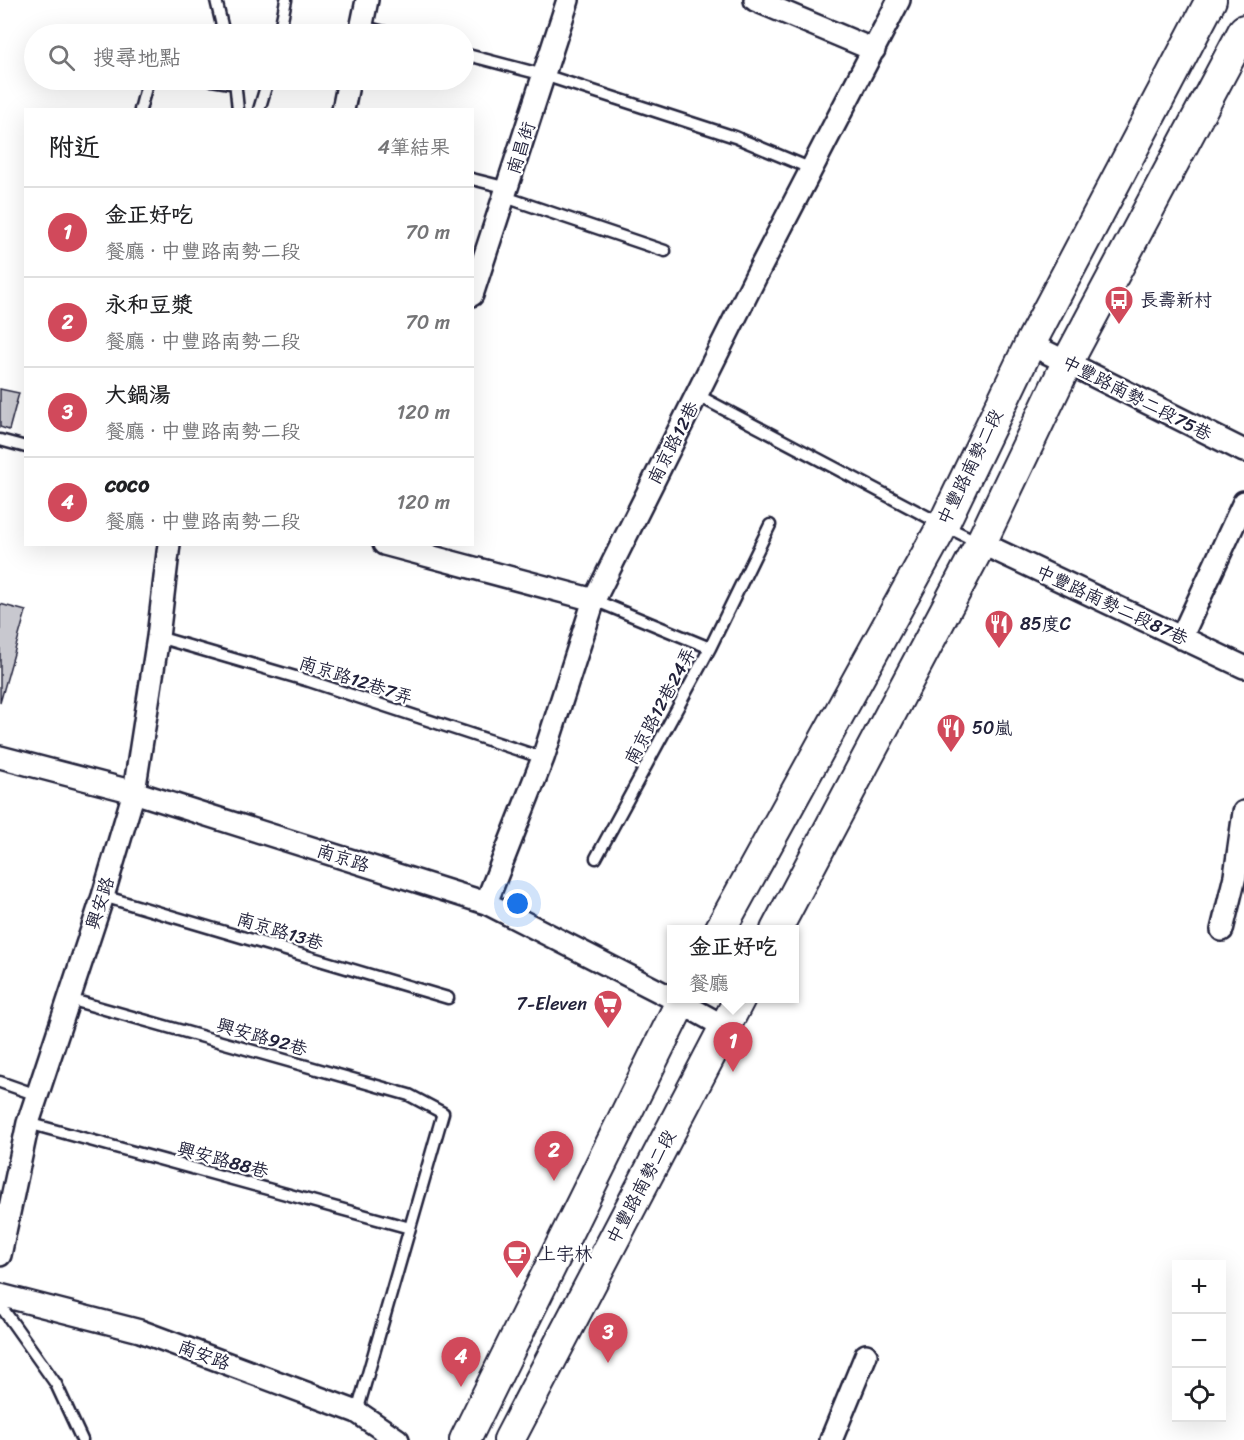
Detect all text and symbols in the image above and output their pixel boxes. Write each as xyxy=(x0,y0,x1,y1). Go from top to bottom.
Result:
search box xyxy=(24,24,474,90)
text: 搜尋地點 xyxy=(93,38,181,77)
icon: search xyxy=(45,41,78,74)
street label: 南昌街 xyxy=(497,117,545,179)
text: 附近 xyxy=(48,124,100,170)
text: 4筆結果 xyxy=(378,130,450,165)
text: 金正好吃 xyxy=(105,195,193,234)
text: 1 xyxy=(63,215,72,250)
text: 70 m xyxy=(405,215,450,250)
text: 餐廳 · 中豐路南勢二段 xyxy=(105,234,301,269)
bus stop icon: 長壽新村 xyxy=(1103,284,1135,326)
place label: 長壽新村 xyxy=(1140,284,1212,316)
text: 永和豆漿 xyxy=(105,285,193,324)
text: 2 xyxy=(62,305,73,340)
text: 70 m xyxy=(405,305,450,340)
text: 餐廳 · 中豐路南勢二段 xyxy=(105,324,301,359)
street label: 中豐路南勢二段75巷 xyxy=(1056,346,1218,450)
text: 大鍋湯 xyxy=(105,375,171,414)
text: 3 xyxy=(62,395,73,430)
text: 120 m xyxy=(397,395,450,430)
street label: 南京路12巷 xyxy=(638,396,708,490)
street label: 中豐路南勢二段 xyxy=(928,403,1012,531)
text: 餐廳 · 中豐路南勢二段 xyxy=(105,414,301,449)
text: coco xyxy=(105,465,149,504)
text: 4 xyxy=(61,485,74,520)
text: 120 m xyxy=(397,485,450,520)
text: 餐廳 · 中豐路南勢二段 xyxy=(105,504,301,539)
street label: 中豐路南勢二段87巷 xyxy=(1030,556,1194,654)
restaurant icon: 85度C xyxy=(983,608,1015,650)
place label: 85度C xyxy=(1020,608,1072,640)
street label: 南京路12巷24弄 xyxy=(615,641,705,771)
street label: 南京路12巷7弄 xyxy=(295,646,417,714)
restaurant icon: 50嵐 xyxy=(935,712,967,754)
place label: 50嵐 xyxy=(972,712,1012,744)
street label: 南京路 xyxy=(312,834,374,882)
street label: 興安路 xyxy=(76,872,124,934)
your location xyxy=(503,889,532,918)
street label: 南京路13巷 xyxy=(232,903,328,959)
popup xyxy=(667,925,799,1003)
text: 金正好吃 xyxy=(689,927,777,966)
text: 餐廳 xyxy=(689,966,729,1001)
place label: 7-Eleven xyxy=(517,988,587,1020)
supermarket icon: 7-Eleven xyxy=(592,988,624,1030)
street label: 興安路92巷 xyxy=(213,1009,311,1065)
pin: 1 xyxy=(714,1022,752,1072)
street label: 中豐路南勢二段 xyxy=(597,1124,685,1250)
street label: 興安路88巷 xyxy=(174,1132,272,1188)
pin: 2 xyxy=(534,1132,574,1181)
cafe icon: 上宇林 xyxy=(501,1238,533,1280)
place label: 上宇林 xyxy=(538,1238,592,1270)
map controls xyxy=(1172,1260,1226,1422)
button: + xyxy=(1172,1260,1226,1314)
pin: 3 xyxy=(588,1314,628,1363)
button: − xyxy=(1172,1314,1226,1368)
street label: 南安路 xyxy=(173,1330,235,1380)
pin: 4 xyxy=(442,1338,480,1387)
button: locate xyxy=(1172,1368,1226,1422)

